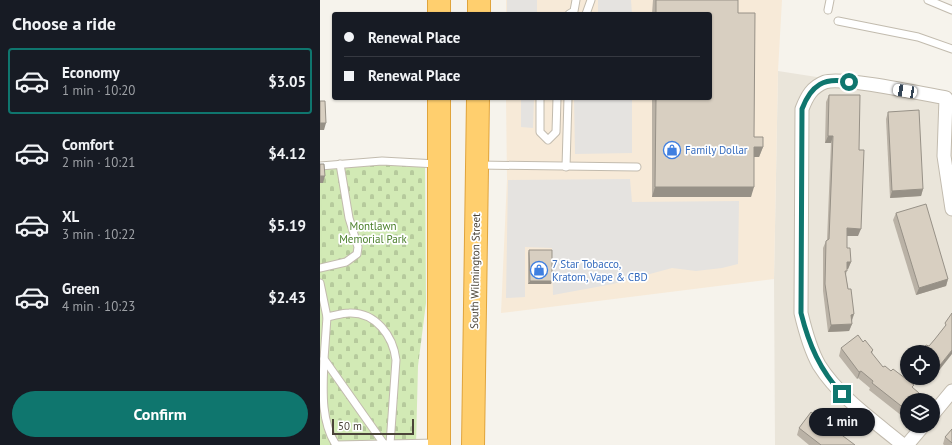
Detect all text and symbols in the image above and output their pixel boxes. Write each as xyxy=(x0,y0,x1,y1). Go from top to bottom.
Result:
text: Choose a ride xyxy=(12,12,116,35)
text: Renewal Place xyxy=(368,28,460,47)
icon: car xyxy=(14,63,50,99)
text: Economy xyxy=(62,63,120,82)
text: Renewal Place xyxy=(368,66,460,85)
text: $3.05 xyxy=(268,72,306,91)
route start xyxy=(840,73,858,91)
text: 1 min · 10:20 xyxy=(62,82,135,99)
car xyxy=(892,83,918,99)
icon: car xyxy=(14,135,50,171)
text: Comfort xyxy=(62,135,114,154)
shop icon: Family Dollar xyxy=(662,140,682,160)
place label: Family Dollar xyxy=(685,143,748,157)
text: $4.12 xyxy=(268,144,306,163)
text: 2 min · 10:21 xyxy=(62,154,135,171)
icon: car xyxy=(14,207,50,243)
text: XL xyxy=(62,207,79,226)
street label: South Wilmington Street xyxy=(467,213,483,329)
text: $5.19 xyxy=(268,216,306,235)
park label: Montlawn Memorial Park xyxy=(339,219,408,246)
text: 3 min · 10:22 xyxy=(62,226,135,243)
place label: 7 Star Tobacco, Kratom, Vape & CBD xyxy=(552,257,648,284)
shop icon: 7 Star Tobacco, Kratom, Vape & CBD xyxy=(529,260,549,280)
icon: car xyxy=(14,279,50,315)
text: Green xyxy=(62,279,100,298)
text: $2.43 xyxy=(268,288,306,307)
text: 4 min · 10:23 xyxy=(62,298,135,315)
map controls xyxy=(900,345,940,433)
button: locate xyxy=(900,345,940,385)
route end xyxy=(833,385,851,403)
button: Confirm xyxy=(12,391,308,437)
button: layers xyxy=(900,393,940,433)
callout: 1 min xyxy=(809,408,875,436)
text: 1 min xyxy=(826,413,858,430)
scale bar xyxy=(332,417,414,436)
text: 50 m xyxy=(338,419,362,433)

